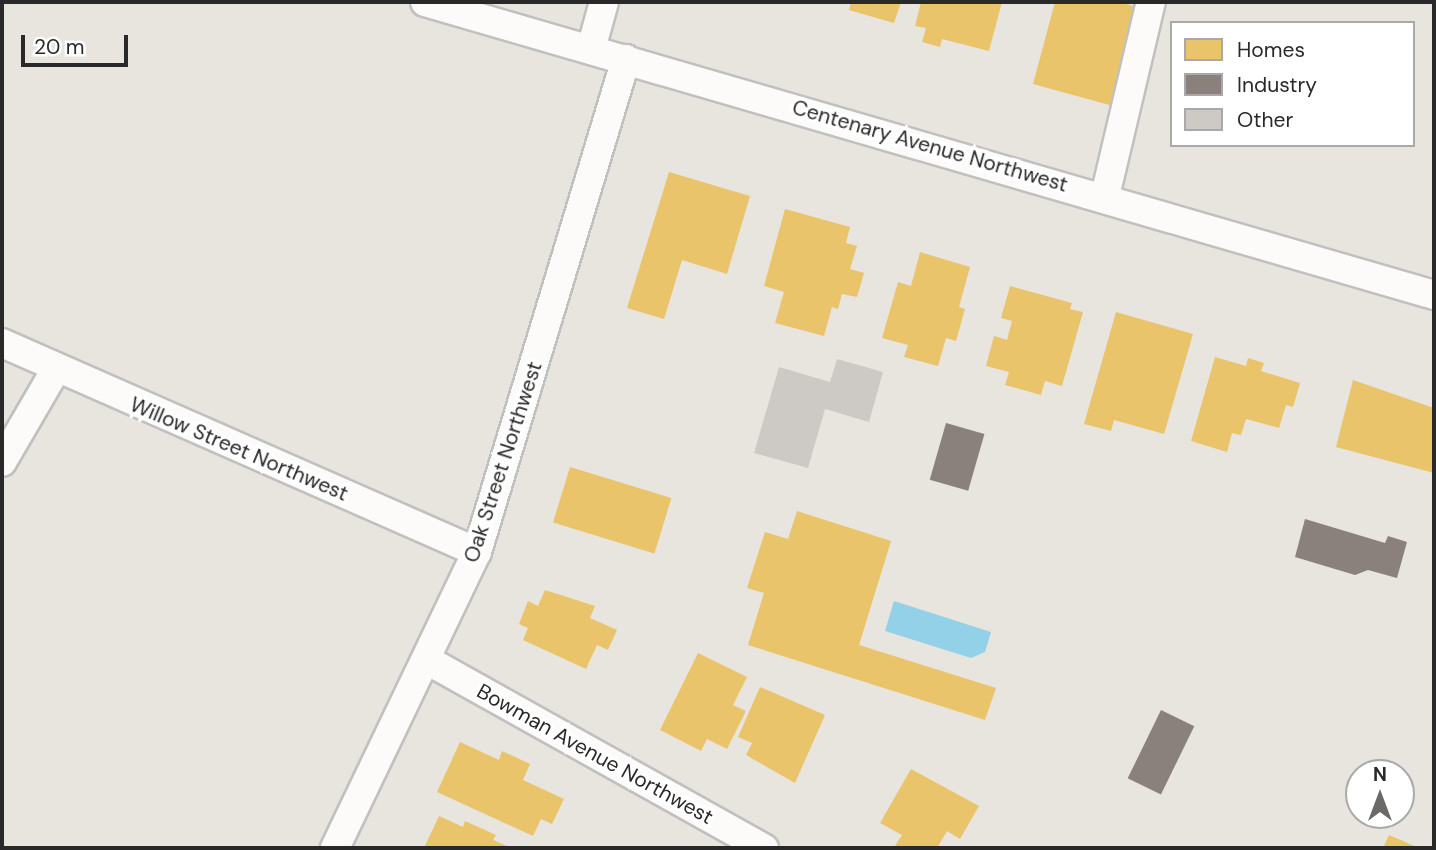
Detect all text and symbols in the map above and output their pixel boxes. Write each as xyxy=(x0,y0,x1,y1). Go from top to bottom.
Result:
scale bar xyxy=(24,21,131,65)
legend xyxy=(1170,21,1415,147)
text: 20 m xyxy=(34,33,85,61)
text: Homes xyxy=(1237,36,1305,64)
text: Industry xyxy=(1237,71,1317,99)
street label: Centenary Avenue Northwest xyxy=(789,95,1071,197)
text: Other xyxy=(1237,106,1293,134)
street label: Oak Street Northwest xyxy=(459,358,547,566)
street label: Willow Street Northwest xyxy=(126,392,352,506)
street label: Bowman Avenue Northwest xyxy=(472,678,718,830)
north arrow xyxy=(1345,759,1415,829)
text: N xyxy=(1373,762,1387,787)

